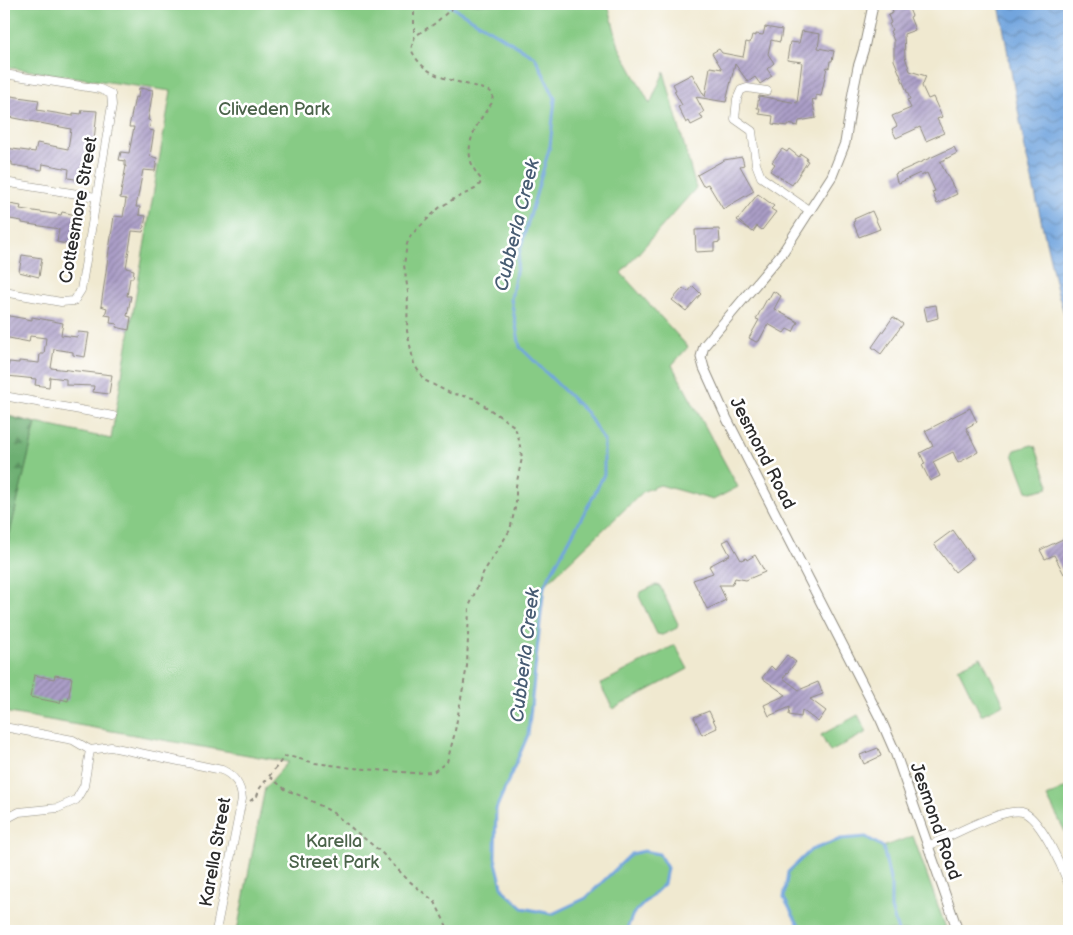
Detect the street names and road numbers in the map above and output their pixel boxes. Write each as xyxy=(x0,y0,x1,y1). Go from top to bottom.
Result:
street label: Cottesmore Street xyxy=(55,135,102,285)
street label: Jesmond Road xyxy=(725,394,800,513)
street label: Jesmond Road xyxy=(906,760,965,883)
street label: Karella Street xyxy=(196,795,236,908)

